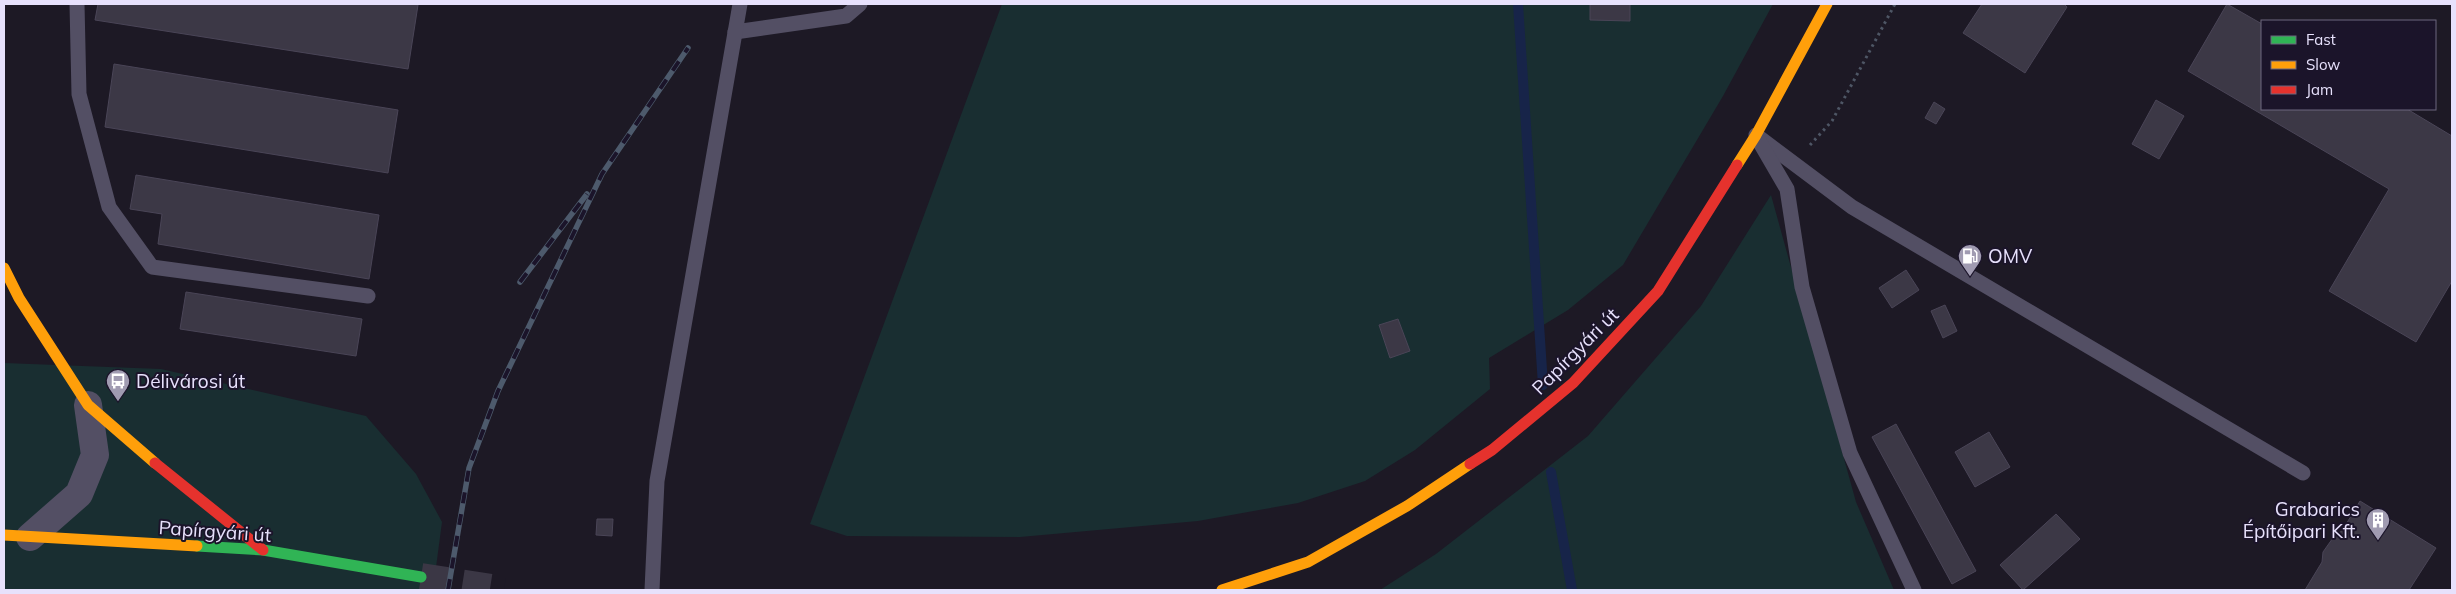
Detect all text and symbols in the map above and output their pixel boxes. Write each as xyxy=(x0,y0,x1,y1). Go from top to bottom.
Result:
legend xyxy=(2261,20,2436,110)
text: Fast xyxy=(2306,30,2336,49)
text: Slow xyxy=(2306,55,2340,74)
text: Jam xyxy=(2306,80,2333,99)
fuel station icon: OMV xyxy=(1957,243,1983,277)
place label: OMV xyxy=(1988,244,2033,268)
street label: Papírgyári út xyxy=(1527,302,1624,399)
bus stop icon: Délivárosi út xyxy=(105,368,131,402)
place label: Délivárosi út xyxy=(136,369,246,393)
place label: Grabarics Építőipari Kft. xyxy=(2243,497,2360,543)
building icon: Grabarics Építőipari Kft. xyxy=(2365,507,2391,541)
street label: Papírgyári út xyxy=(158,515,273,547)

